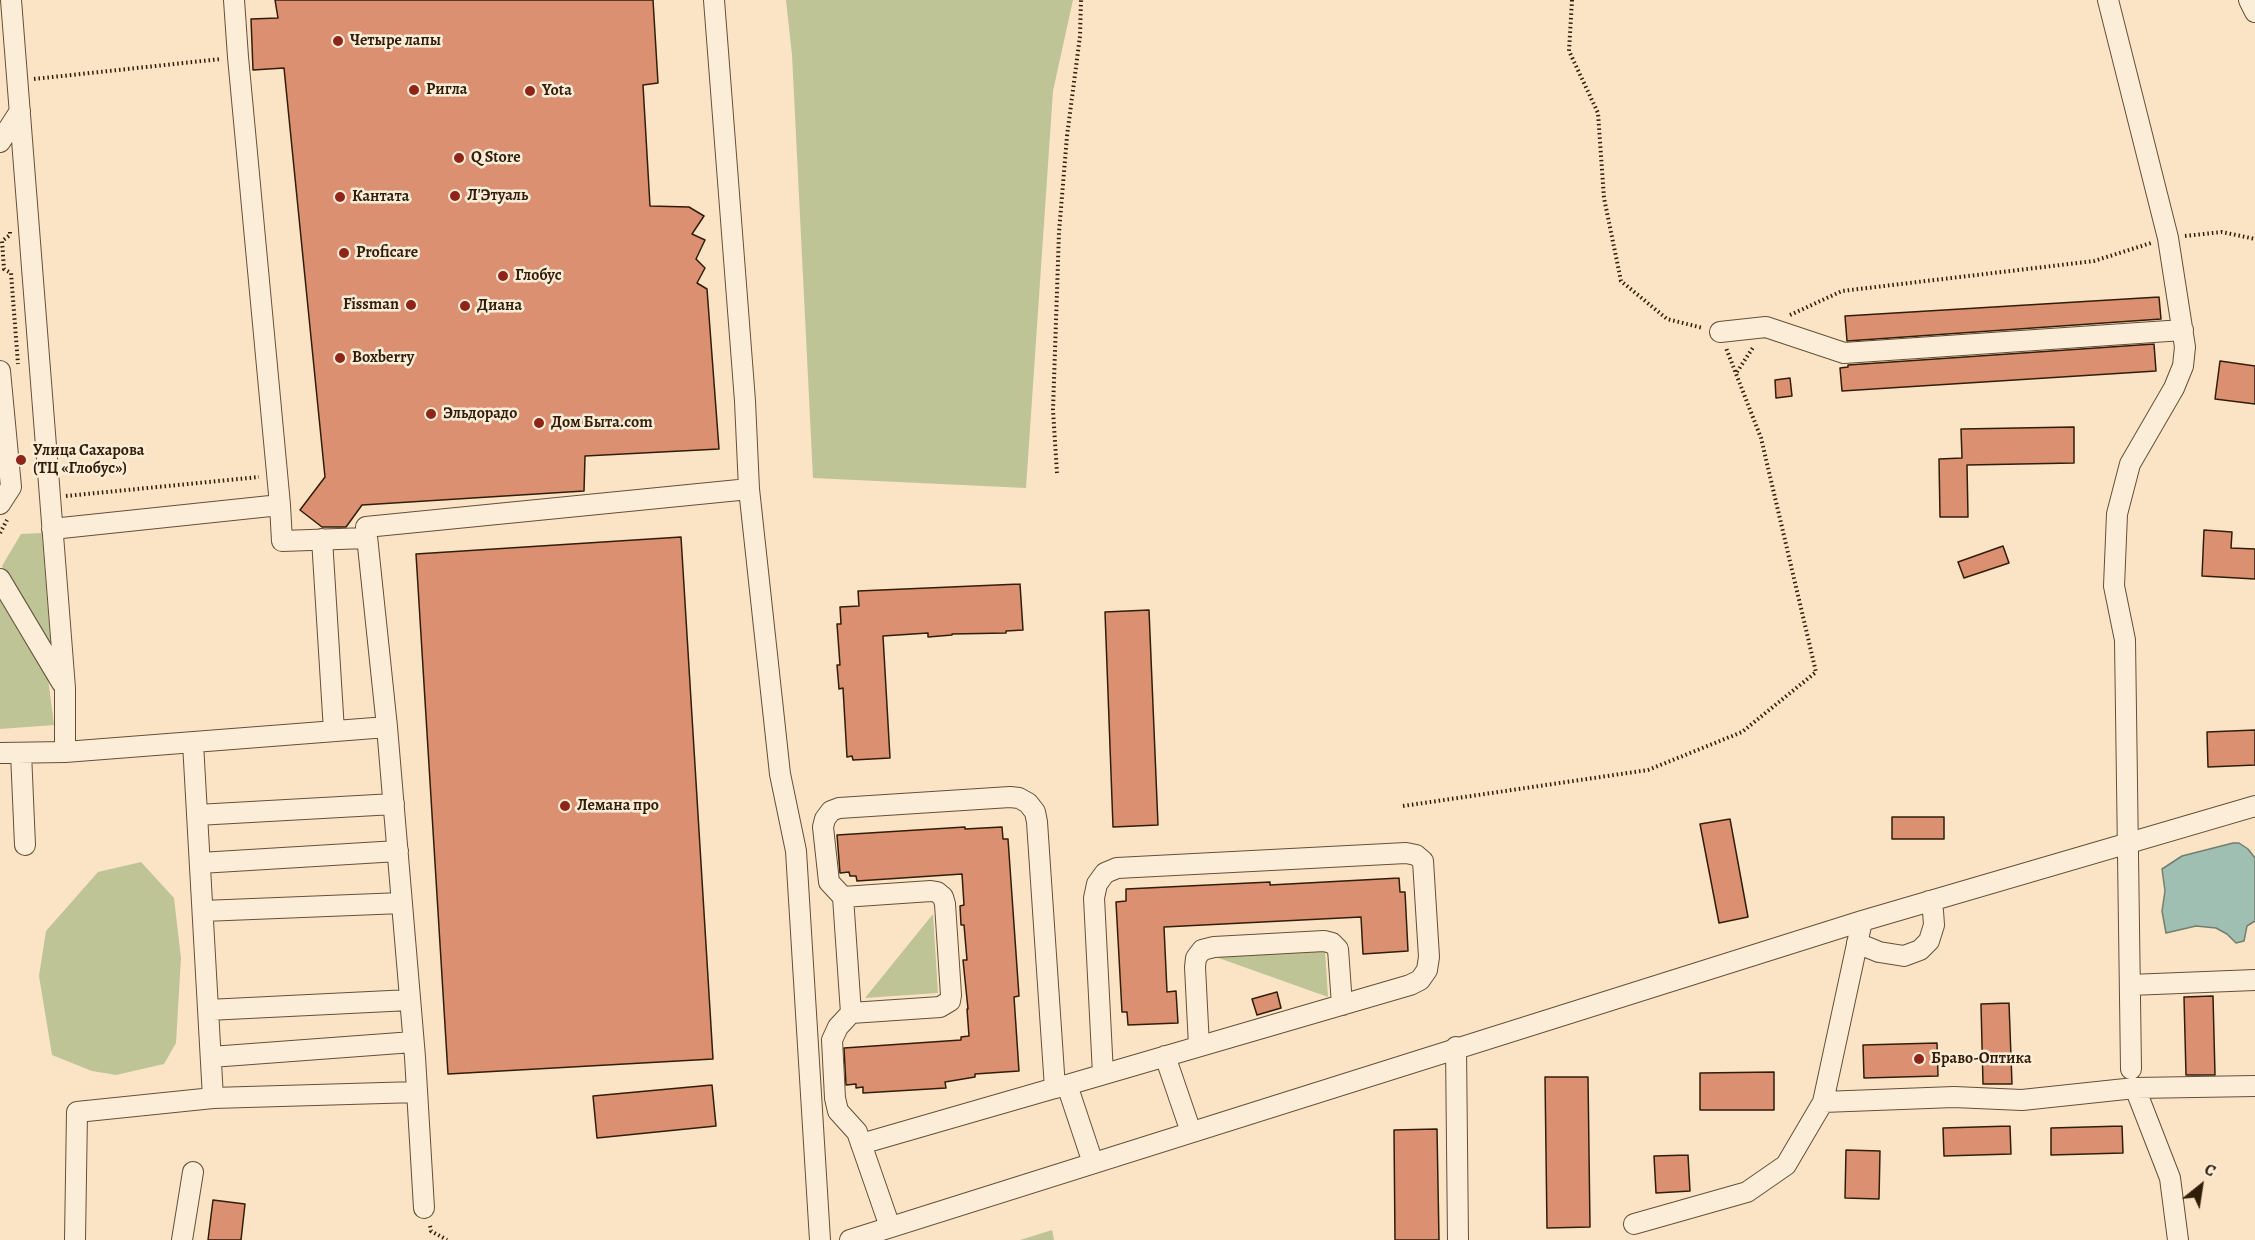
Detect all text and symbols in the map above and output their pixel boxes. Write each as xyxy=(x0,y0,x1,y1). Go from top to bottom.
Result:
place label: Четыре лапы xyxy=(350,31,441,51)
marker: Четыре лапы xyxy=(331,34,345,48)
place label: Ригла xyxy=(426,80,467,100)
place label: Yota xyxy=(542,81,572,101)
marker: Ригла xyxy=(407,83,421,97)
marker: Yota xyxy=(523,84,537,98)
place label: Q Store xyxy=(471,148,521,168)
marker: Q Store xyxy=(452,151,466,165)
place label: Л'Этуаль xyxy=(467,186,528,206)
place label: Кантата xyxy=(352,187,409,207)
marker: Л'Этуаль xyxy=(448,189,462,203)
marker: Кантата xyxy=(333,190,347,204)
place label: Proficare xyxy=(356,243,418,263)
marker: Proficare xyxy=(337,246,351,260)
place label: Глобус xyxy=(515,266,562,286)
marker: Глобус xyxy=(496,269,510,283)
place label: Fissman xyxy=(343,295,399,315)
place label: Диана xyxy=(477,296,522,316)
marker: Fissman xyxy=(404,298,418,312)
marker: Диана xyxy=(458,299,472,313)
place label: Boxberry xyxy=(352,348,414,368)
marker: Boxberry xyxy=(333,351,347,365)
place label: Эльдорадо xyxy=(443,404,517,424)
marker: Эльдорадо xyxy=(424,407,438,421)
place label: Дом Быта.com xyxy=(551,413,653,433)
marker: Дом Быта.com xyxy=(532,416,546,430)
place label: Улица Сахарова (ТЦ «Глобус») xyxy=(33,441,144,479)
marker: Улица Сахарова (ТЦ «Глобус») xyxy=(14,453,28,467)
place label: Лемана про xyxy=(577,796,659,816)
marker: Лемана про xyxy=(558,799,572,813)
place label: Браво-Оптика xyxy=(1931,1049,2032,1069)
marker: Браво-Оптика xyxy=(1912,1052,1926,1066)
north arrow xyxy=(2171,1156,2231,1216)
text: С xyxy=(2200,1158,2220,1182)

